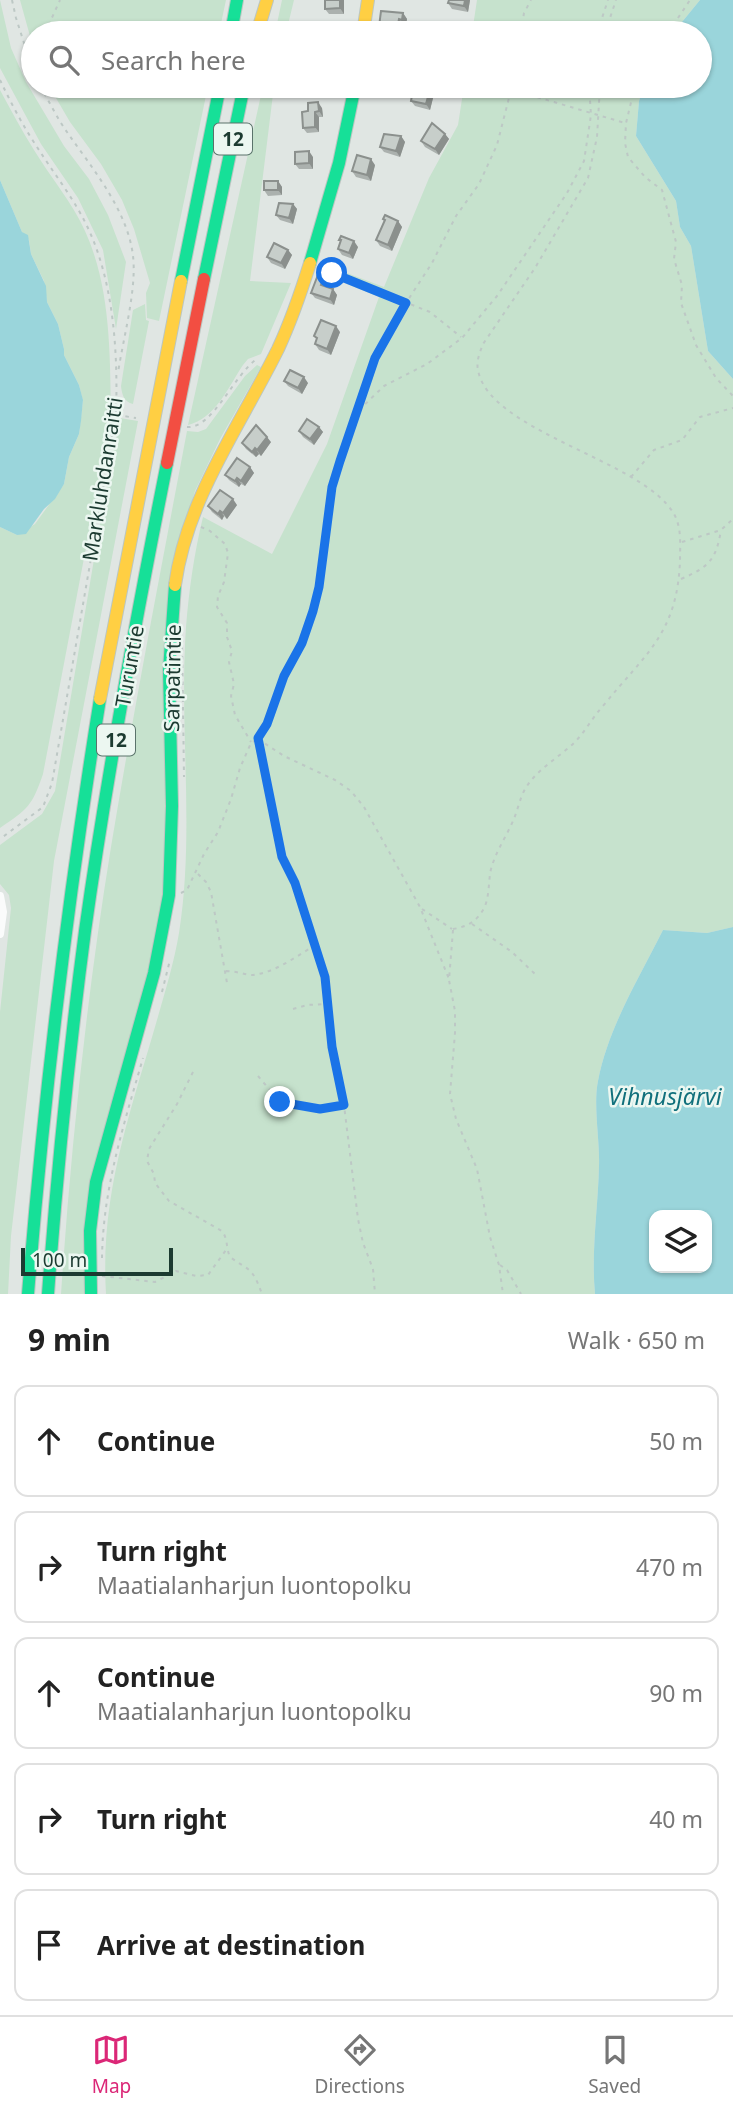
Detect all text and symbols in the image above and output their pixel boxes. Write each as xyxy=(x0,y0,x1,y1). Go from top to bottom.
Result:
search box xyxy=(21,21,712,98)
icon: search xyxy=(45,41,83,79)
text: Search here xyxy=(101,42,246,78)
road number: 12 xyxy=(214,124,252,154)
route start xyxy=(316,257,347,288)
street label: Markluhdanraitti xyxy=(75,395,129,563)
street label: Turuntie xyxy=(108,623,150,709)
street label: Sarpatintie xyxy=(157,624,187,732)
road number: 12 xyxy=(97,724,135,755)
water label: Vihnusjärvi xyxy=(608,1080,723,1112)
route end xyxy=(264,1086,295,1117)
map controls xyxy=(649,1210,712,1273)
button: layers xyxy=(649,1210,712,1273)
scale bar xyxy=(21,1245,173,1277)
text: 100 m xyxy=(32,1247,87,1273)
text: 9 min xyxy=(28,1319,111,1360)
text: Walk · 650 m xyxy=(568,1324,705,1356)
icon: ahead xyxy=(30,1422,68,1460)
text: Continue xyxy=(97,1423,215,1459)
text: 50 m xyxy=(649,1425,703,1457)
text: Turn right xyxy=(97,1533,227,1569)
icon: right xyxy=(30,1548,68,1586)
text: 470 m xyxy=(636,1551,703,1583)
text: Maatialanharjun luontopolku xyxy=(97,1569,412,1601)
text: Continue xyxy=(97,1659,215,1695)
icon: ahead xyxy=(30,1674,68,1712)
text: 90 m xyxy=(649,1677,703,1709)
text: Maatialanharjun luontopolku xyxy=(97,1695,412,1727)
icon: right xyxy=(30,1800,68,1838)
text: Turn right xyxy=(97,1801,227,1837)
text: 40 m xyxy=(649,1803,703,1835)
icon: arrive xyxy=(30,1926,68,1964)
text: Arrive at destination xyxy=(97,1927,366,1963)
tab: Map xyxy=(92,2031,131,2099)
tab: Directions xyxy=(315,2031,405,2099)
tab: Saved xyxy=(588,2031,641,2099)

